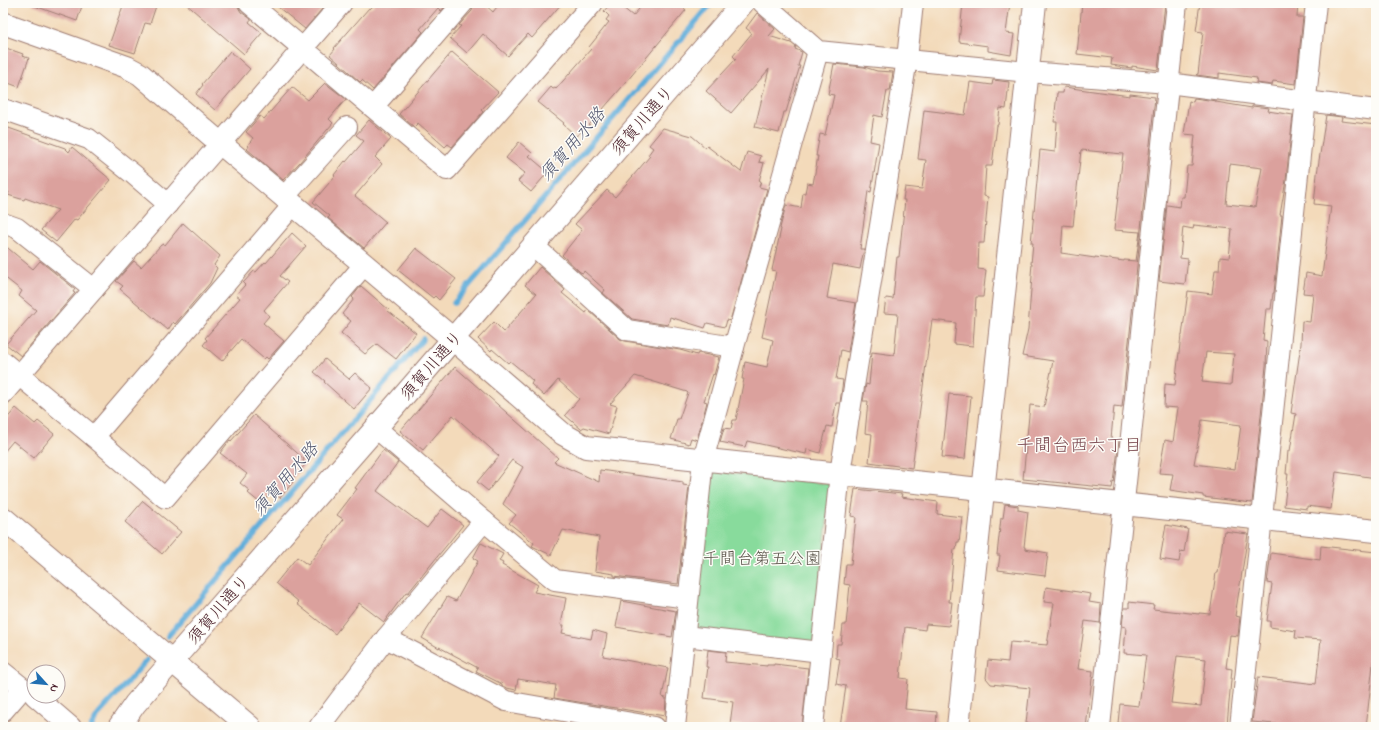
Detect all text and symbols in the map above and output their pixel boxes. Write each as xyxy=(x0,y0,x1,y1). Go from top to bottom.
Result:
street label: 須賀川通り xyxy=(606,81,680,161)
water label: 須賀用水路 xyxy=(534,102,613,188)
street label: 須賀川通り xyxy=(395,326,469,406)
district label: 千間台西六丁目 xyxy=(1016,434,1142,460)
water label: 須賀用水路 xyxy=(247,437,326,523)
park label: 千間台第五公園 xyxy=(703,547,822,572)
street label: 須賀川通り xyxy=(182,570,256,650)
north arrow xyxy=(26,664,66,704)
text: N xyxy=(45,681,63,695)

